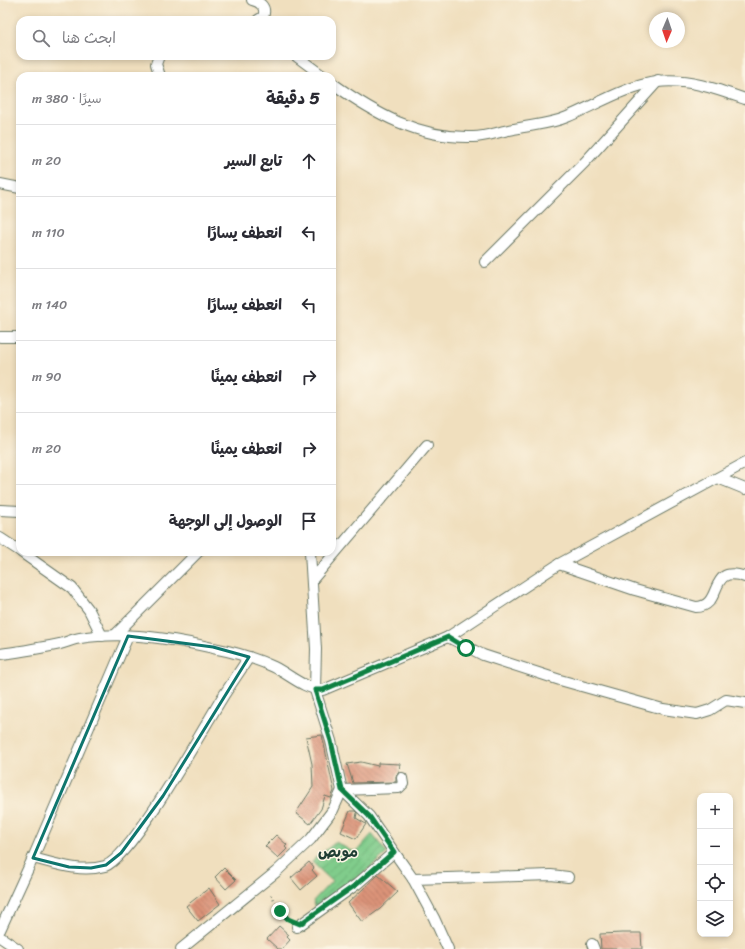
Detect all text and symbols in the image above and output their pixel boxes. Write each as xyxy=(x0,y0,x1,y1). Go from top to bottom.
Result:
north arrow xyxy=(649,12,685,48)
search box xyxy=(16,16,336,60)
text: ابحث هنا xyxy=(62,25,116,51)
icon: search xyxy=(30,27,52,49)
text: 5 دقيقة xyxy=(266,83,320,113)
text: سيرًا · 380 m xyxy=(32,87,101,110)
text: تابع السير xyxy=(225,148,282,174)
text: 20 m xyxy=(32,149,61,172)
icon: ahead xyxy=(298,150,320,172)
text: انعطف يسارًا xyxy=(207,220,282,246)
text: 110 m xyxy=(32,221,65,244)
icon: left xyxy=(298,222,320,244)
text: انعطف يسارًا xyxy=(207,292,282,318)
text: 140 m xyxy=(32,293,67,316)
icon: left xyxy=(298,294,320,316)
text: انعطف يمينًا xyxy=(211,364,282,390)
text: 90 m xyxy=(32,365,62,388)
icon: right xyxy=(298,366,320,388)
text: انعطف يمينًا xyxy=(211,436,282,462)
text: 20 m xyxy=(32,437,61,460)
icon: right xyxy=(298,438,320,460)
text: الوصول إلى الوجهة xyxy=(169,508,282,534)
icon: arrive xyxy=(298,510,320,532)
route start xyxy=(457,639,475,657)
map controls xyxy=(697,793,733,937)
button: + xyxy=(697,793,733,829)
button: − xyxy=(697,829,733,865)
district label: موبص xyxy=(318,839,358,865)
button: locate xyxy=(697,865,733,901)
button: layers xyxy=(697,901,733,937)
route end xyxy=(271,902,289,920)

